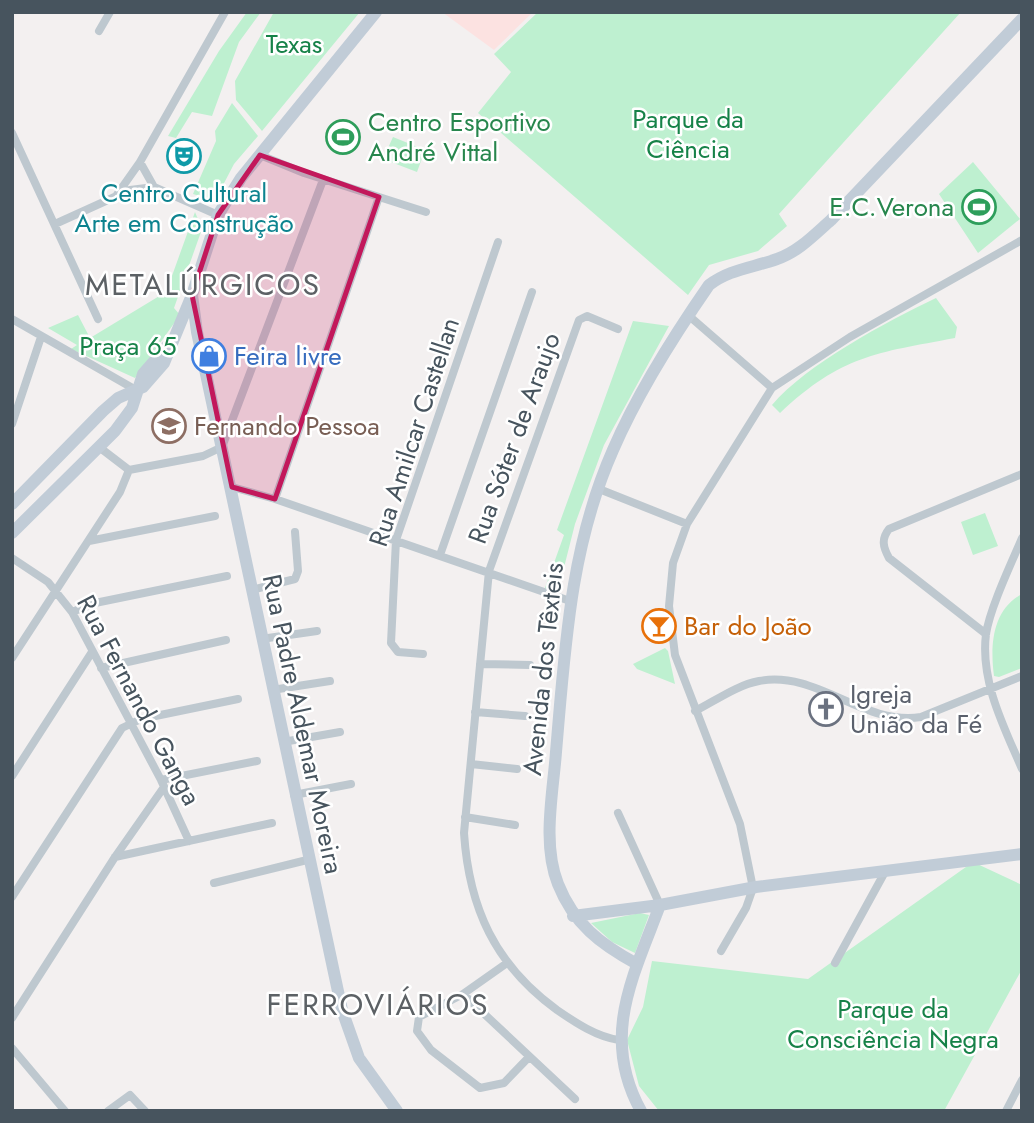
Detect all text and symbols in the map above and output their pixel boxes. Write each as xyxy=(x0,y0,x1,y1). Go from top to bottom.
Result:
park label: Texas xyxy=(266,25,322,63)
park label: Parque da Ciência xyxy=(632,100,744,168)
place label: Centro Esportivo André Vittal xyxy=(368,103,551,171)
sports icon: Centro Esportivo André Vittal xyxy=(324,118,362,156)
theatre icon: Centro Cultural Arte em Construção xyxy=(165,137,203,175)
place label: Centro Cultural Arte em Construção xyxy=(74,174,294,242)
place label: E.C.Verona xyxy=(829,188,954,226)
sports icon: E.C.Verona xyxy=(960,188,998,226)
district label: METALÚRGICOS xyxy=(85,263,321,306)
street label: Rua Amilcar Castellan xyxy=(359,313,469,551)
park label: Praça 65 xyxy=(79,327,177,365)
street label: Rua Sóter de Araujo xyxy=(458,327,570,549)
shop icon: Feira livre xyxy=(190,337,228,375)
place label: Feira livre xyxy=(234,337,342,375)
school or university icon: Fernando Pessoa xyxy=(150,407,188,445)
place label: Fernando Pessoa xyxy=(194,407,380,445)
street label: Avenida dos Têxteis xyxy=(513,561,573,777)
street label: Rua Padre Aldemar Moreira xyxy=(253,571,353,877)
street label: Rua Fernando Ganga xyxy=(67,588,211,812)
bar icon: Bar do João xyxy=(640,607,678,645)
place label: Bar do João xyxy=(684,607,812,645)
place label: Igreja União da Fé xyxy=(850,675,982,743)
church icon: Igreja União da Fé xyxy=(807,690,845,728)
district label: FERROVIÁRIOS xyxy=(266,983,490,1026)
park label: Parque da Consciência Negra xyxy=(787,990,999,1058)

